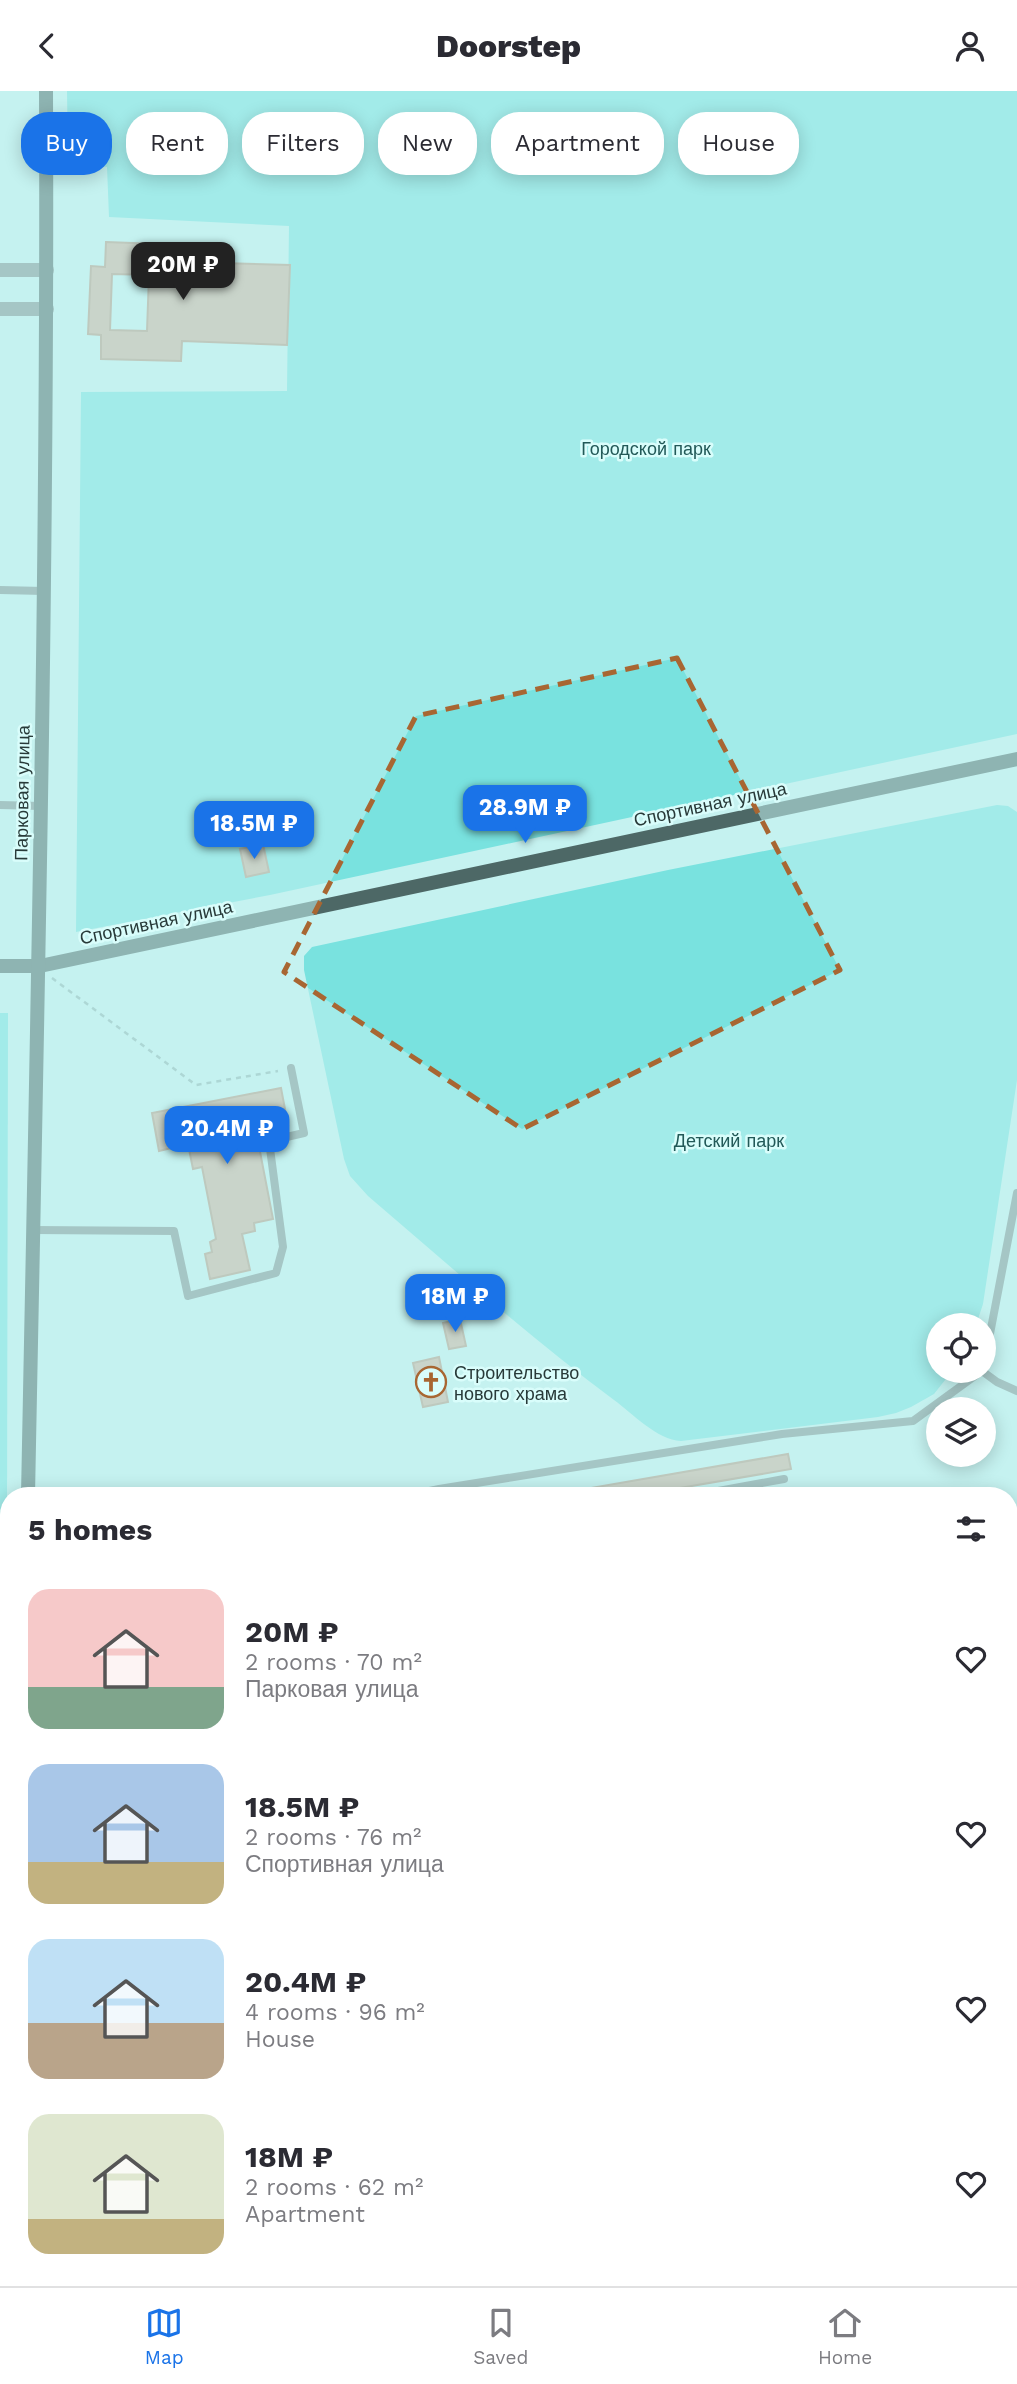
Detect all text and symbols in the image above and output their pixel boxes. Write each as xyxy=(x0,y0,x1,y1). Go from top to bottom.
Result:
icon: back xyxy=(28,27,66,65)
text: Doorstep xyxy=(436,27,581,65)
icon: person xyxy=(951,27,989,65)
chip: Buy xyxy=(21,112,112,175)
chip: Rent xyxy=(126,112,228,175)
chip: Filters xyxy=(242,112,364,175)
chip: New xyxy=(378,112,477,175)
chip: Apartment xyxy=(491,112,664,175)
chip: House xyxy=(678,112,799,175)
pin: 20M ₽ xyxy=(134,243,232,302)
text: 20M ₽ xyxy=(147,251,219,278)
park label: Городской парк xyxy=(581,438,711,459)
street label: Парковая улица xyxy=(10,724,34,861)
street label: Спортивная улица xyxy=(632,777,789,830)
pin: 28.9M ₽ xyxy=(460,785,590,845)
text: 28.9M ₽ xyxy=(479,794,571,821)
pin: 18.5M ₽ xyxy=(189,801,319,861)
text: 18.5M ₽ xyxy=(210,810,298,837)
street label: Спортивная улица xyxy=(78,895,235,948)
pin: 20.4M ₽ xyxy=(162,1107,292,1166)
text: 20.4M ₽ xyxy=(180,1115,274,1142)
park label: Детский парк xyxy=(674,1130,784,1151)
pin: 18M ₽ xyxy=(406,1275,504,1334)
text: 18M ₽ xyxy=(421,1283,489,1310)
map controls xyxy=(926,1313,996,1467)
button: locate xyxy=(926,1313,996,1383)
place label: Строительство нового храма xyxy=(454,1362,579,1404)
church icon: Строительство нового храма xyxy=(414,1365,448,1399)
button: layers xyxy=(926,1397,996,1467)
icon: filters xyxy=(952,1510,990,1548)
text: 5 homes xyxy=(28,1512,152,1547)
text: 20M ₽ xyxy=(245,1614,339,1649)
icon: home xyxy=(84,1617,168,1701)
icon: heart xyxy=(952,1640,990,1678)
text: 2 rooms · 70 m² xyxy=(245,1649,422,1676)
text: Парковая улица xyxy=(245,1676,419,1703)
text: 18.5M ₽ xyxy=(245,1789,359,1824)
icon: home xyxy=(84,1792,168,1876)
icon: heart xyxy=(952,1815,990,1853)
text: 2 rooms · 76 m² xyxy=(245,1824,421,1851)
text: Спортивная улица xyxy=(245,1851,444,1878)
text: 20.4M ₽ xyxy=(245,1964,366,1999)
icon: home xyxy=(84,1967,168,2051)
icon: heart xyxy=(952,1990,990,2028)
text: 4 rooms · 96 m² xyxy=(245,1999,425,2026)
text: House xyxy=(245,2026,315,2053)
text: 18M ₽ xyxy=(245,2139,333,2174)
icon: home xyxy=(84,2142,168,2226)
icon: heart xyxy=(952,2165,990,2203)
text: 2 rooms · 62 m² xyxy=(245,2174,423,2201)
text: Apartment xyxy=(245,2201,365,2228)
tab: Map xyxy=(145,2304,184,2369)
tab: Saved xyxy=(473,2304,528,2369)
tab: Home xyxy=(818,2304,872,2369)

